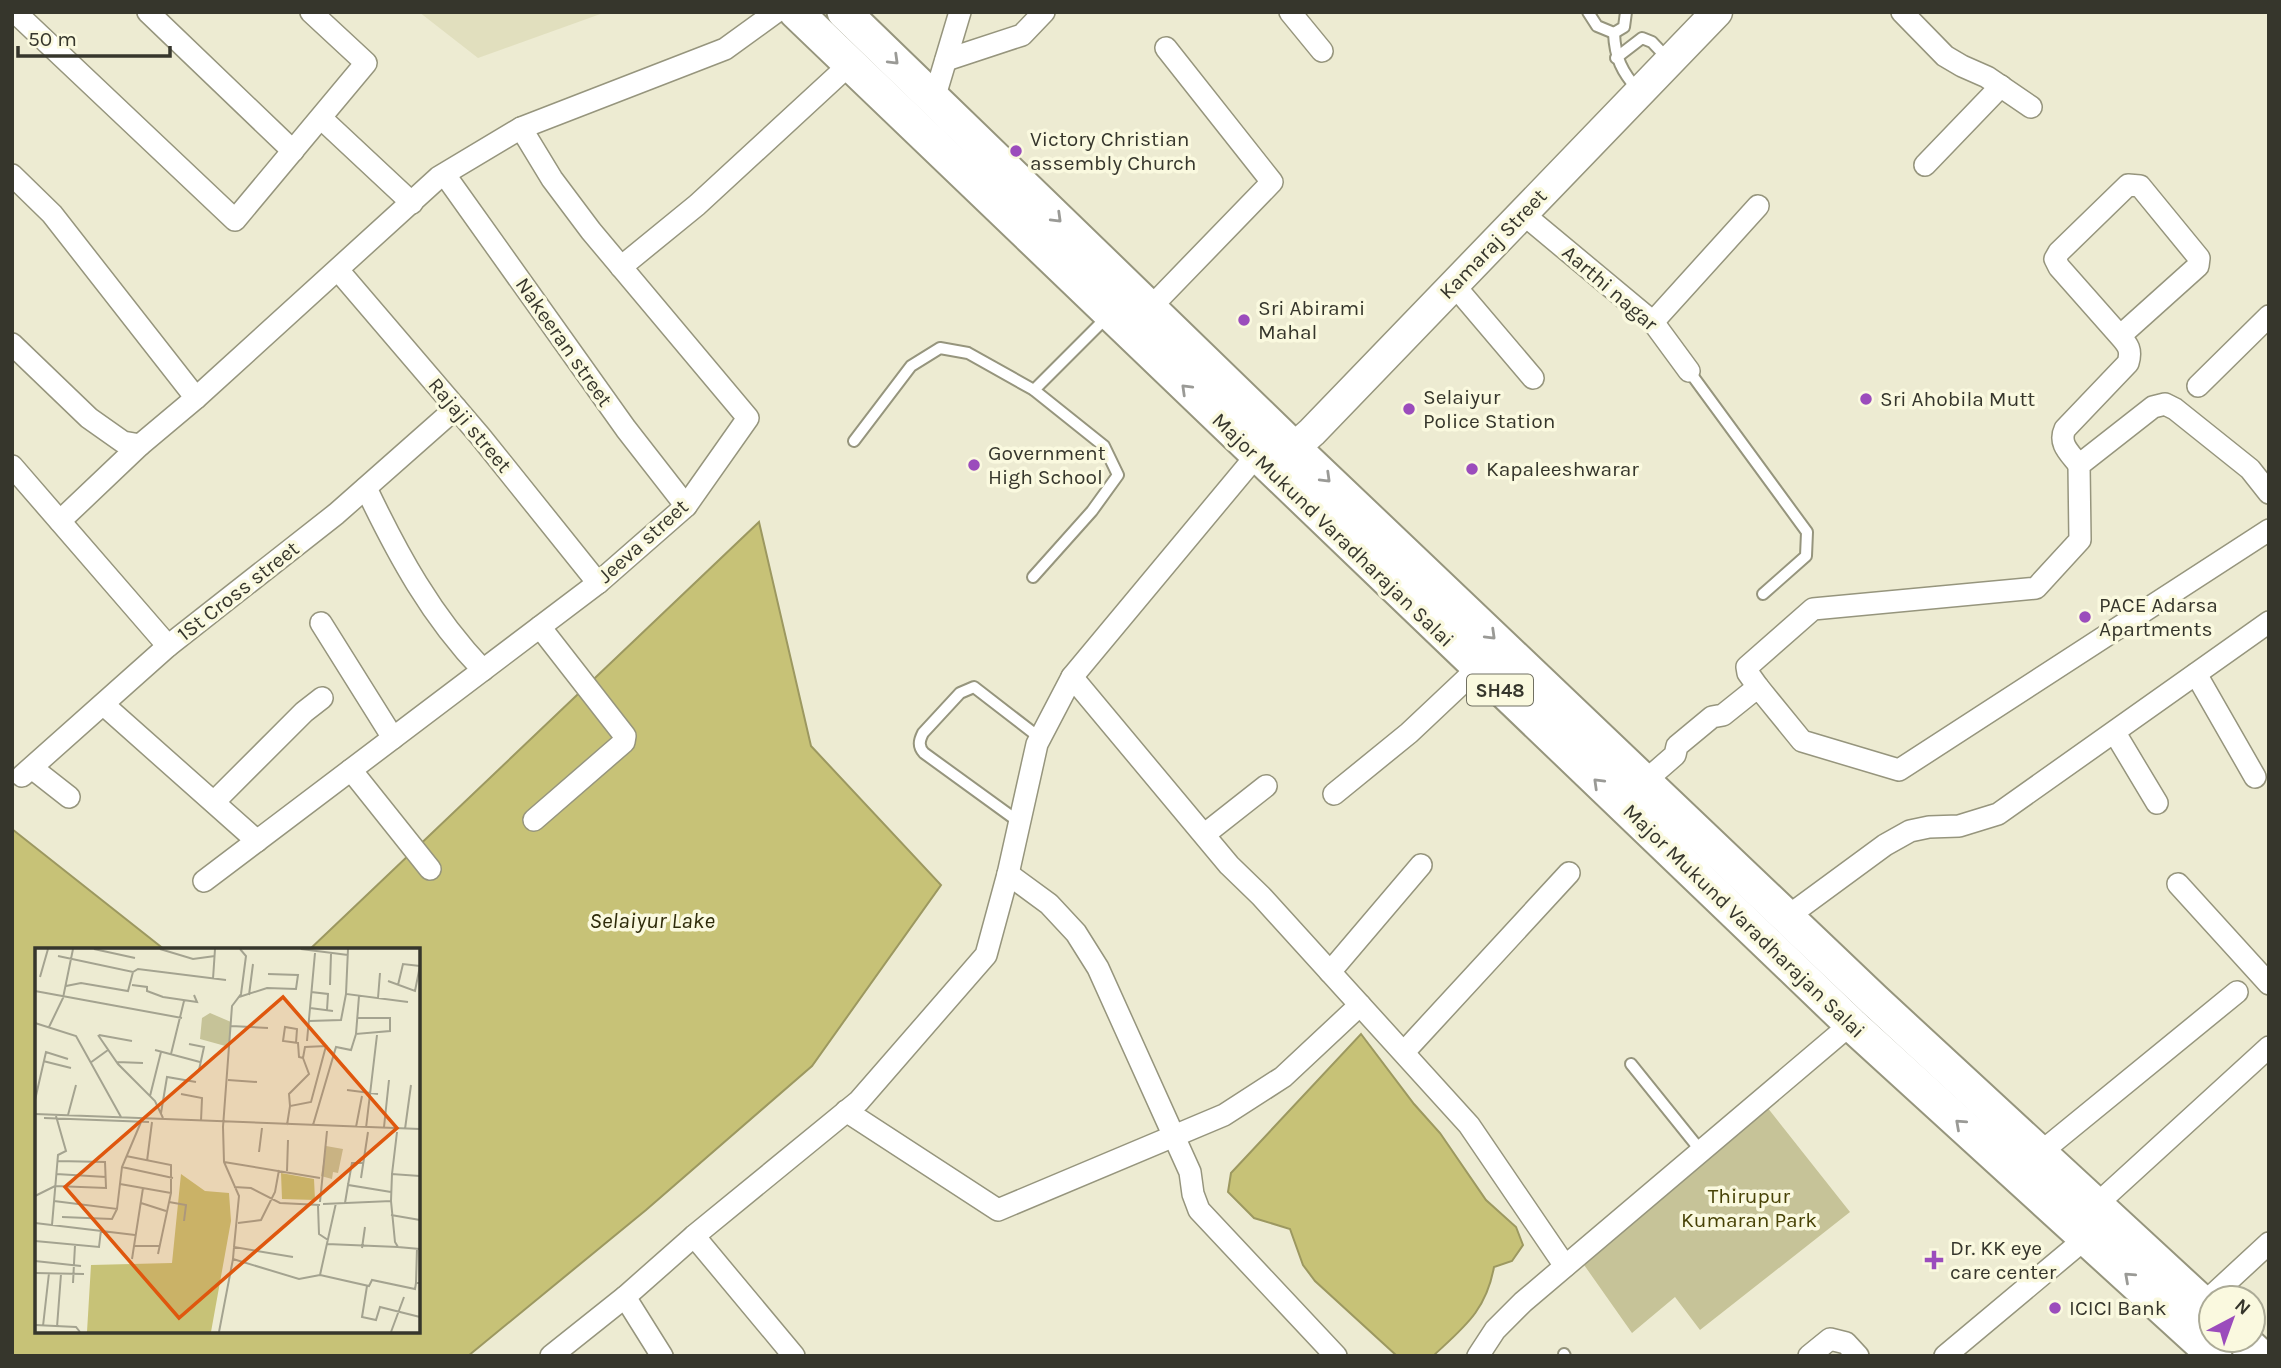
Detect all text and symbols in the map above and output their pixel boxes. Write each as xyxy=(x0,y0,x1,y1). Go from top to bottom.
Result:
scale bar xyxy=(18,14,170,58)
text: 50 m xyxy=(28,27,77,51)
one-way arrow xyxy=(885,51,898,64)
place label: Victory Christian assembly Church xyxy=(1030,127,1197,175)
marker: Victory Christian assembly Church xyxy=(1008,143,1024,159)
street label: Kamaraj Street xyxy=(1434,184,1552,304)
one-way arrow xyxy=(1049,210,1061,222)
street label: Aarthi nagar xyxy=(1557,240,1663,336)
street label: Nakeeran street xyxy=(511,273,618,411)
place label: Sri Abirami Mahal xyxy=(1258,296,1365,344)
marker: Sri Abirami Mahal xyxy=(1236,312,1252,328)
street label: Rajaji street xyxy=(423,373,517,477)
one-way arrow xyxy=(1181,384,1194,397)
place label: Selaiyur Police Station xyxy=(1423,385,1555,433)
place label: Sri Ahobila Mutt xyxy=(1880,387,2035,411)
marker: Sri Ahobila Mutt xyxy=(1858,391,1874,407)
marker: Selaiyur Police Station xyxy=(1401,401,1417,417)
street label: Major Mukund Varadharajan Salai xyxy=(1207,408,1459,652)
place label: Government High School xyxy=(988,441,1106,489)
marker: Government High School xyxy=(966,457,982,473)
place label: Kapaleeshwarar xyxy=(1486,457,1639,481)
marker: Kapaleeshwarar xyxy=(1464,461,1480,477)
one-way arrow xyxy=(1318,470,1331,483)
street label: Jeeva street xyxy=(593,494,693,588)
street label: 1St Cross street xyxy=(172,536,304,646)
place label: PACE Adarsa Apartments xyxy=(2099,593,2218,641)
marker: PACE Adarsa Apartments xyxy=(2077,609,2093,625)
one-way arrow xyxy=(1483,627,1496,640)
road number: SH48 xyxy=(1467,674,1533,706)
one-way arrow xyxy=(1594,779,1607,792)
street label: Major Mukund Varadharajan Salai xyxy=(1618,799,1870,1043)
water label: Selaiyur Lake xyxy=(589,907,715,934)
inset map xyxy=(35,948,420,1333)
one-way arrow xyxy=(1955,1119,1968,1132)
park label: Thirupur Kumaran Park xyxy=(1681,1184,1817,1232)
place label: Dr. KK eye care center xyxy=(1950,1236,2057,1284)
marker: Dr. KK eye care center xyxy=(1924,1250,1944,1270)
one-way arrow xyxy=(2124,1272,2137,1285)
north arrow xyxy=(2197,1284,2267,1354)
text: N xyxy=(2230,1294,2255,1320)
place label: ICICI Bank xyxy=(2069,1296,2167,1320)
marker: ICICI Bank xyxy=(2047,1300,2063,1316)

